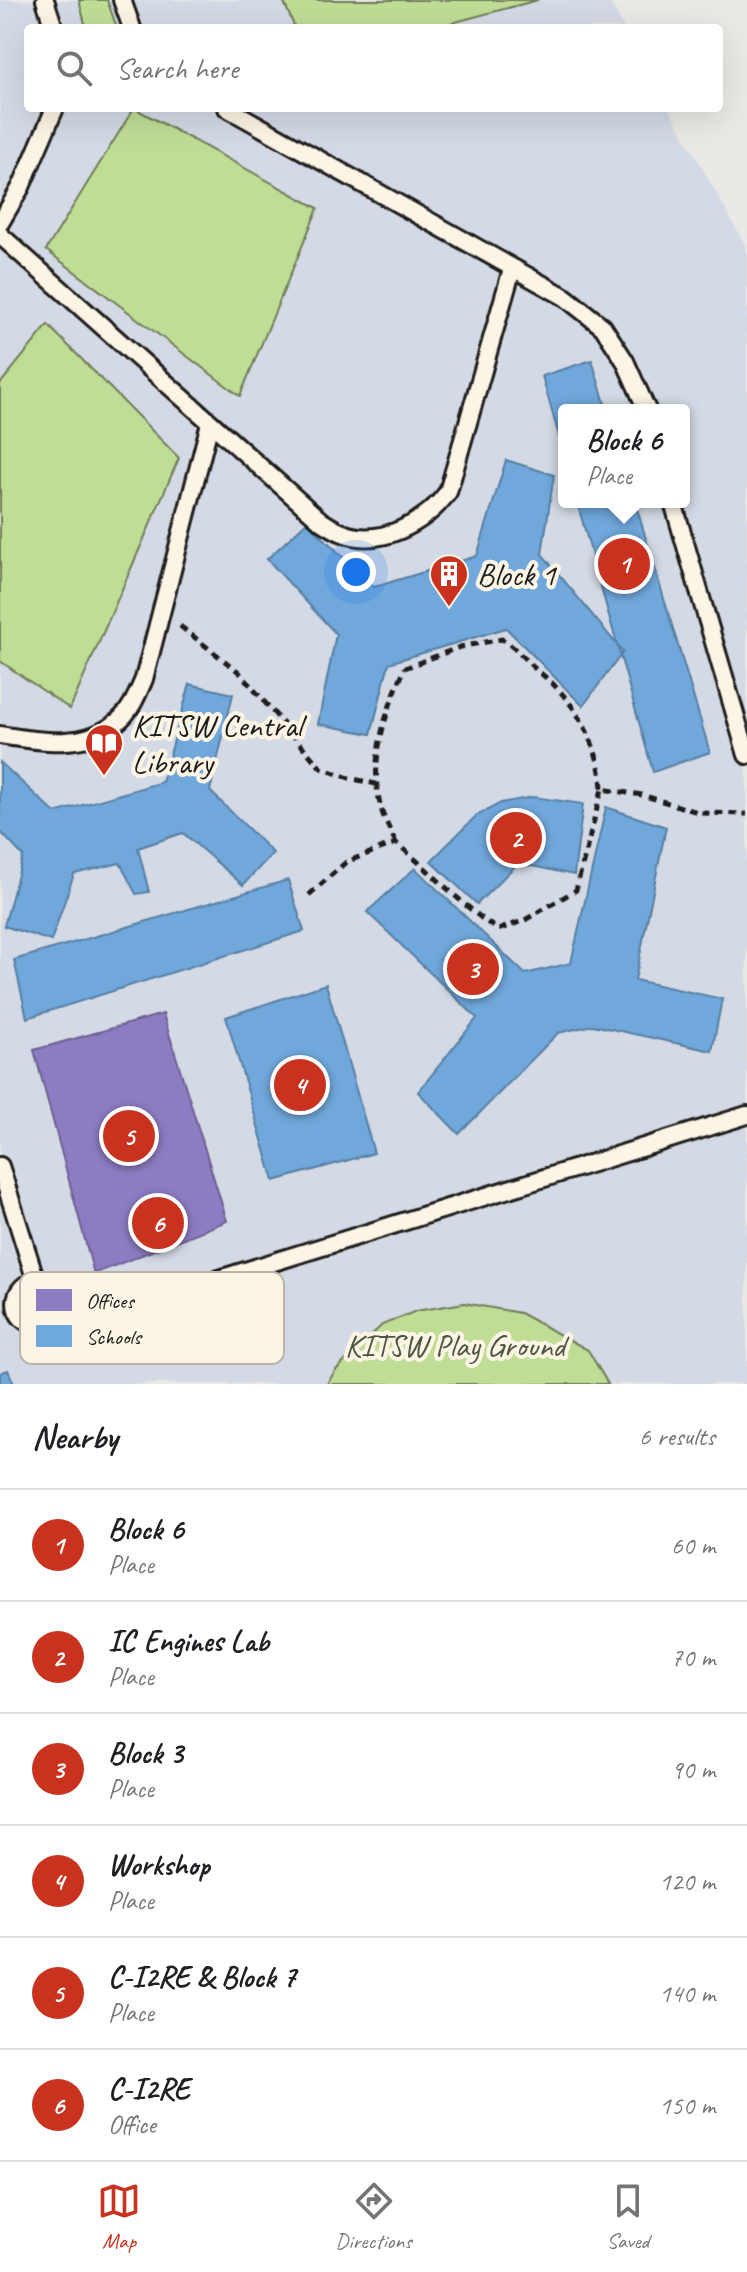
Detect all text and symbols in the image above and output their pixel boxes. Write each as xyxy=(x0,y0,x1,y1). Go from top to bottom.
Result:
search box xyxy=(24,24,723,112)
icon: search xyxy=(52,46,96,90)
text: Search here xyxy=(116,49,238,87)
popup xyxy=(558,404,690,508)
text: Block 6 xyxy=(586,421,662,459)
text: Place xyxy=(586,459,632,492)
pin: 1 xyxy=(598,534,650,594)
your location xyxy=(336,552,376,592)
building icon: Block 1 xyxy=(428,553,470,608)
place label: Block 1 xyxy=(477,554,557,595)
place label: KITSW Central Library xyxy=(132,705,308,783)
library icon: KITSW Central Library xyxy=(83,722,125,777)
pin: 2 xyxy=(490,808,542,868)
pin: 3 xyxy=(447,939,499,999)
pin: 4 xyxy=(274,1055,326,1115)
pin: 5 xyxy=(103,1106,155,1166)
pin: 6 xyxy=(132,1193,184,1253)
legend xyxy=(20,1272,284,1364)
text: Offices xyxy=(86,1287,135,1315)
text: Schools xyxy=(86,1323,143,1351)
park label: KITSW Play Ground xyxy=(345,1325,570,1366)
text: Nearby xyxy=(32,1415,118,1458)
text: 6 results xyxy=(639,1420,715,1453)
text: Block 6 xyxy=(108,1510,184,1548)
text: 1 xyxy=(52,1529,64,1562)
text: 60 m xyxy=(671,1529,715,1562)
text: Place xyxy=(108,1548,154,1581)
text: IC Engines Lab xyxy=(108,1622,269,1660)
text: 2 xyxy=(52,1641,64,1674)
text: 70 m xyxy=(671,1641,715,1674)
text: Place xyxy=(108,1660,154,1693)
text: Block 3 xyxy=(108,1734,183,1772)
text: 3 xyxy=(52,1753,64,1786)
text: 90 m xyxy=(671,1753,715,1786)
text: Place xyxy=(108,1772,154,1805)
text: Workshop xyxy=(108,1846,209,1884)
text: 4 xyxy=(52,1865,64,1898)
text: 120 m xyxy=(659,1865,715,1898)
text: Place xyxy=(108,1884,154,1917)
text: C-I2RE & Block 7 xyxy=(108,1958,296,1996)
text: 5 xyxy=(52,1977,64,2010)
text: 140 m xyxy=(659,1977,715,2010)
text: Place xyxy=(108,1996,154,2029)
text: C-I2RE xyxy=(108,2070,190,2108)
text: 6 xyxy=(52,2089,64,2122)
text: 150 m xyxy=(659,2089,715,2122)
text: Office xyxy=(108,2108,156,2141)
tab: Map xyxy=(97,2179,141,2255)
tab: Directions xyxy=(335,2179,412,2255)
tab: Saved xyxy=(606,2179,650,2255)

